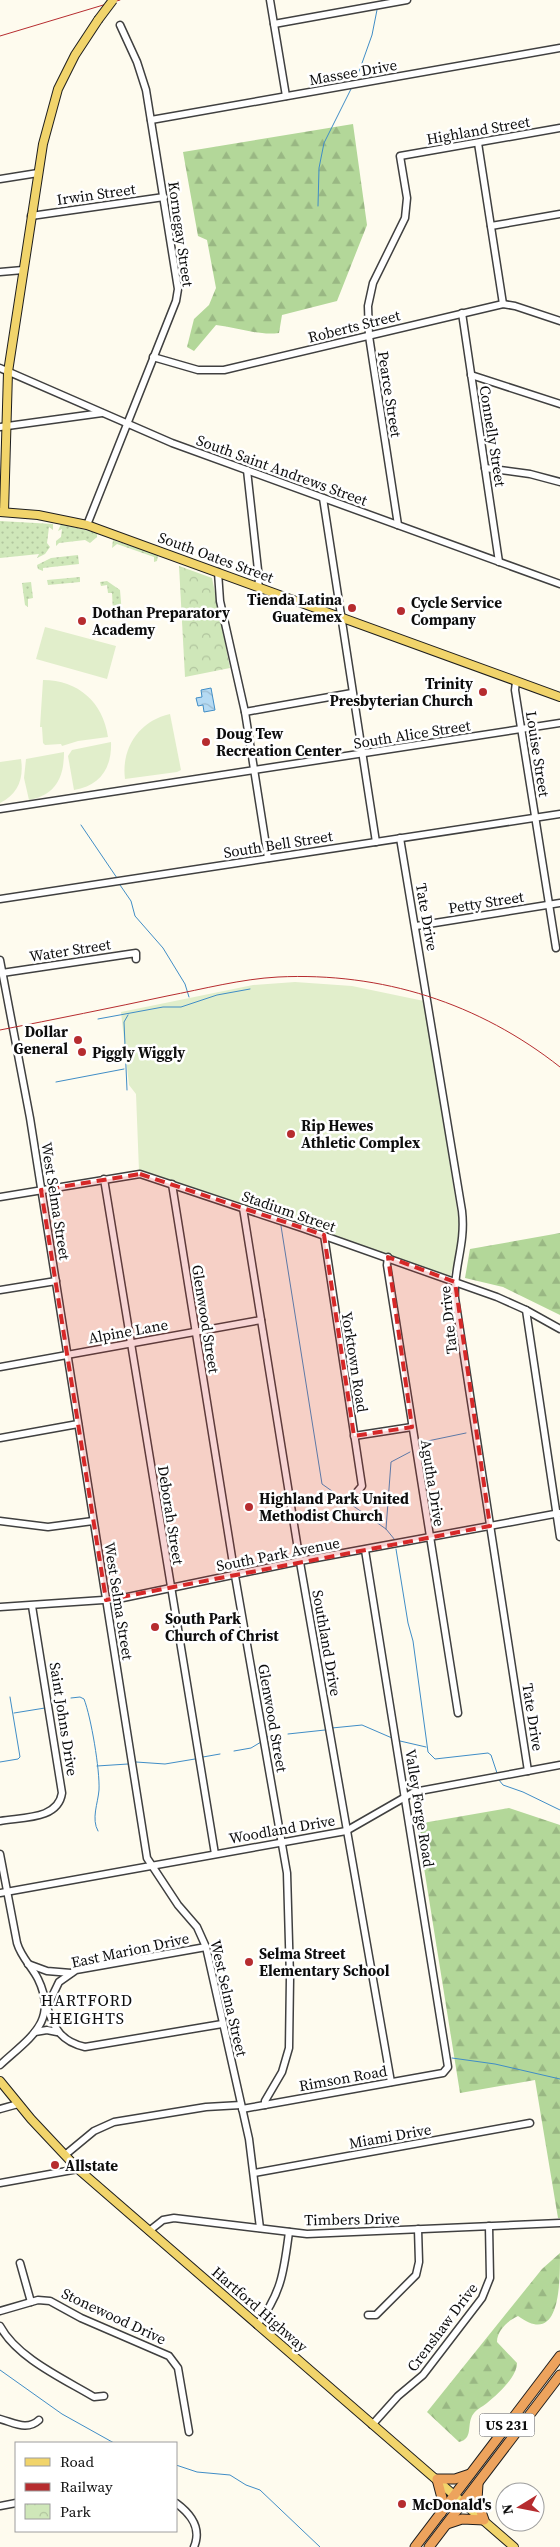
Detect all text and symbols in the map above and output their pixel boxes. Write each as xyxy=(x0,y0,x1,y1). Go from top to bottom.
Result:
street label: Massee Drive xyxy=(307,54,399,90)
street label: Highland Street xyxy=(425,111,531,149)
street label: Irwin Street xyxy=(55,178,137,210)
street label: Kornegay Street xyxy=(163,180,199,288)
street label: Roberts Street xyxy=(306,304,402,348)
street label: Pearce Street xyxy=(373,349,407,439)
street label: Connelly Street xyxy=(475,384,511,488)
street label: South Saint Andrews Street xyxy=(194,429,370,511)
street label: South Oates Street xyxy=(155,526,277,588)
place label: Tienda Latina Guatemex xyxy=(247,589,343,627)
place label: Cycle Service Company xyxy=(411,592,502,630)
place label: Dothan Preparatory Academy xyxy=(92,602,230,640)
marker: Tienda Latina Guatemex xyxy=(346,602,358,614)
marker: Cycle Service Company xyxy=(395,605,407,617)
marker: Dothan Preparatory Academy xyxy=(76,615,88,627)
place label: Trinity Presbyterian Church xyxy=(330,673,473,711)
marker: Trinity Presbyterian Church xyxy=(477,686,489,698)
street label: Louise Street xyxy=(521,710,555,799)
street label: South Alice Street xyxy=(352,714,472,754)
place label: Doug Tew Recreation Center xyxy=(216,723,341,761)
marker: Doug Tew Recreation Center xyxy=(200,736,212,748)
street label: South Bell Street xyxy=(222,825,334,863)
street label: Tate Drive xyxy=(411,882,443,953)
street label: Petty Street xyxy=(447,886,525,918)
street label: Water Street xyxy=(28,933,112,967)
place label: Dollar General xyxy=(14,1021,68,1059)
marker: Dollar General xyxy=(72,1034,84,1046)
place label: Piggly Wiggly xyxy=(92,1042,185,1063)
marker: Piggly Wiggly xyxy=(76,1046,88,1058)
place label: Rip Hewes Athletic Complex xyxy=(301,1115,421,1153)
marker: Rip Hewes Athletic Complex xyxy=(285,1128,297,1140)
street label: West Selma Street xyxy=(36,1141,76,1262)
street label: Stadium Street xyxy=(239,1185,339,1237)
street label: Glenwood Street xyxy=(187,1263,225,1375)
street label: Tate Drive xyxy=(434,1285,462,1355)
street label: Yorktown Road xyxy=(337,1310,373,1414)
street label: Alpine Lane xyxy=(86,1314,170,1348)
street label: Agutha Drive xyxy=(416,1438,450,1528)
street label: Deborah Street xyxy=(153,1464,189,1566)
place label: Highland Park United Methodist Church xyxy=(259,1488,409,1526)
marker: Highland Park United Methodist Church xyxy=(243,1501,255,1513)
street label: South Park Avenue xyxy=(214,1532,342,1576)
street label: West Selma Street xyxy=(99,1541,139,1662)
street label: Southland Drive xyxy=(307,1588,347,1698)
place label: South Park Church of Christ xyxy=(165,1608,279,1646)
marker: South Park Church of Christ xyxy=(149,1621,161,1633)
street label: Saint Johns Drive xyxy=(45,1661,83,1778)
street label: Glenwood Street xyxy=(253,1662,293,1774)
street label: Tate Drive xyxy=(517,1682,549,1753)
street label: Valley Forge Road xyxy=(400,1747,440,1869)
street label: Woodland Drive xyxy=(227,1809,337,1849)
street label: East Marion Drive xyxy=(69,1927,191,1973)
street label: West Selma Street xyxy=(205,1938,253,2058)
place label: Selma Street Elementary School xyxy=(259,1943,390,1981)
marker: Selma Street Elementary School xyxy=(243,1956,255,1968)
district label: HARTFORD HEIGHTS xyxy=(41,1989,133,2029)
street label: Rimson Road xyxy=(297,2060,389,2096)
street label: Miami Drive xyxy=(347,2118,433,2154)
place label: Allstate xyxy=(65,2155,118,2176)
marker: Allstate xyxy=(49,2159,61,2171)
street label: Timbers Drive xyxy=(304,2208,400,2230)
street label: Hartford Highway xyxy=(207,2261,313,2357)
street label: Crenshaw Drive xyxy=(402,2278,483,2376)
street label: Stonewood Drive xyxy=(58,2283,170,2350)
road number: US 231 xyxy=(480,2414,534,2436)
legend xyxy=(15,2442,178,2532)
text: Road xyxy=(60,2451,94,2472)
text: Railway xyxy=(60,2476,113,2497)
north arrow xyxy=(495,2482,545,2532)
place label: McDonald's xyxy=(412,2494,492,2515)
marker: McDonald's xyxy=(396,2498,408,2510)
text: Park xyxy=(60,2501,92,2522)
text: N xyxy=(496,2502,518,2516)

